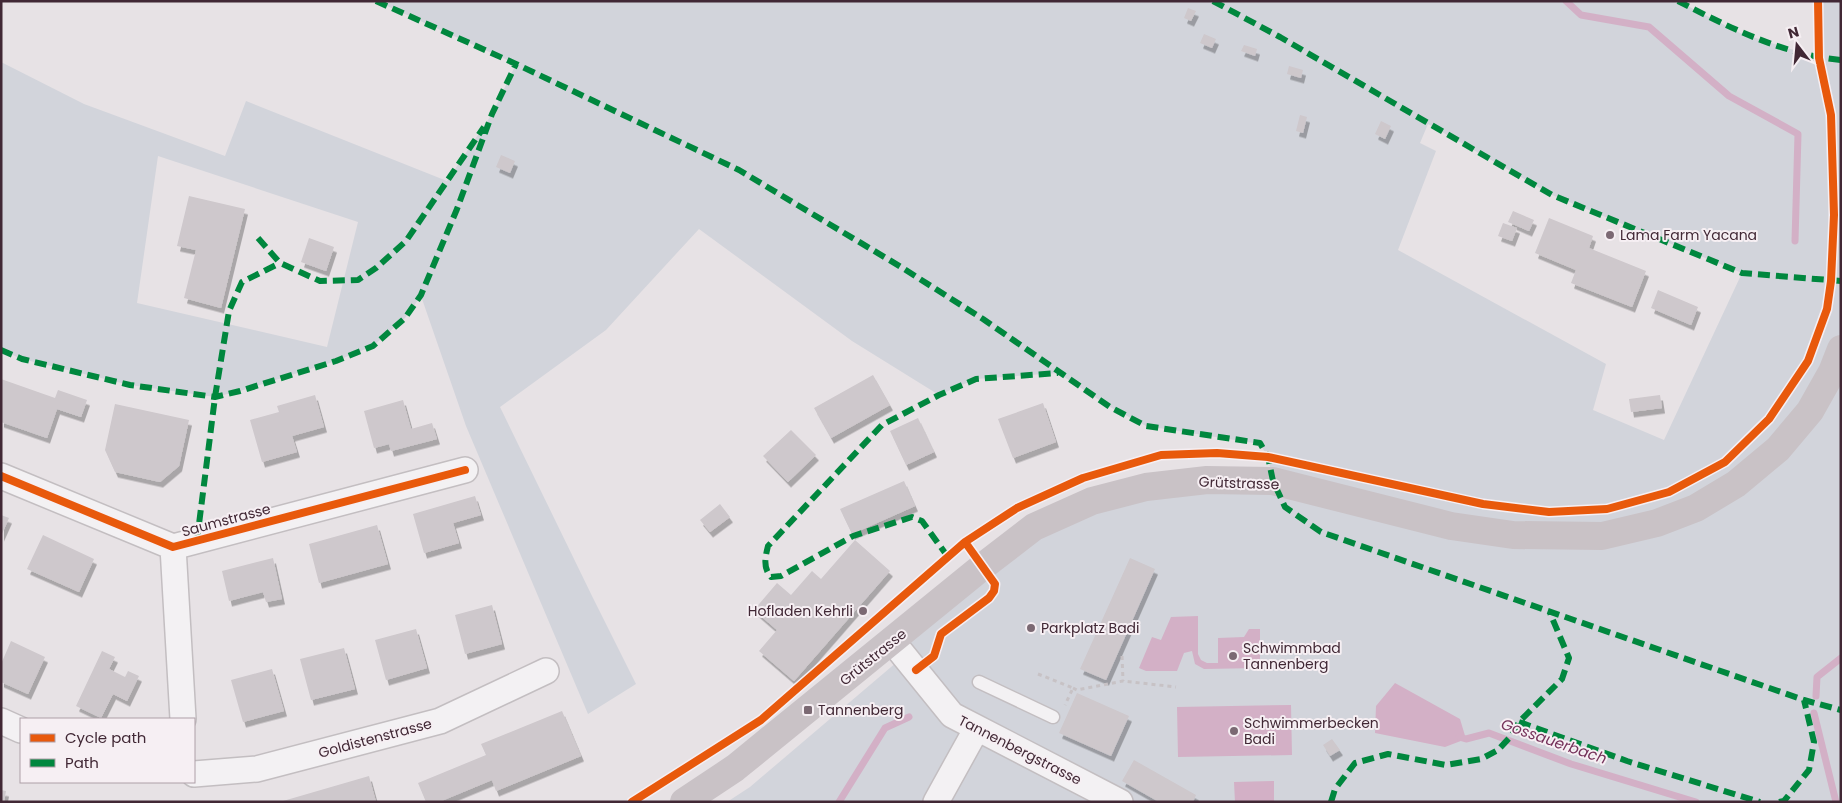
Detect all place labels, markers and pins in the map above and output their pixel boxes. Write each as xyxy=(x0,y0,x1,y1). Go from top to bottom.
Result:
place label: Lama Farm Yacana xyxy=(1620,225,1757,245)
marker: Lama Farm Yacana xyxy=(1604,229,1616,241)
place label: Hofladen Kehrli xyxy=(748,601,853,621)
marker: Hofladen Kehrli xyxy=(857,605,869,617)
place label: Parkplatz Badi xyxy=(1041,618,1140,638)
marker: Parkplatz Badi xyxy=(1025,622,1037,634)
place label: Schwimmbad Tannenberg xyxy=(1243,638,1341,674)
marker: Schwimmbad Tannenberg xyxy=(1227,650,1239,662)
place label: Tannenberg xyxy=(818,700,903,720)
marker: Tannenberg xyxy=(802,704,814,716)
place label: Schwimmerbecken Badi xyxy=(1244,713,1379,749)
marker: Schwimmerbecken Badi xyxy=(1228,725,1240,737)

